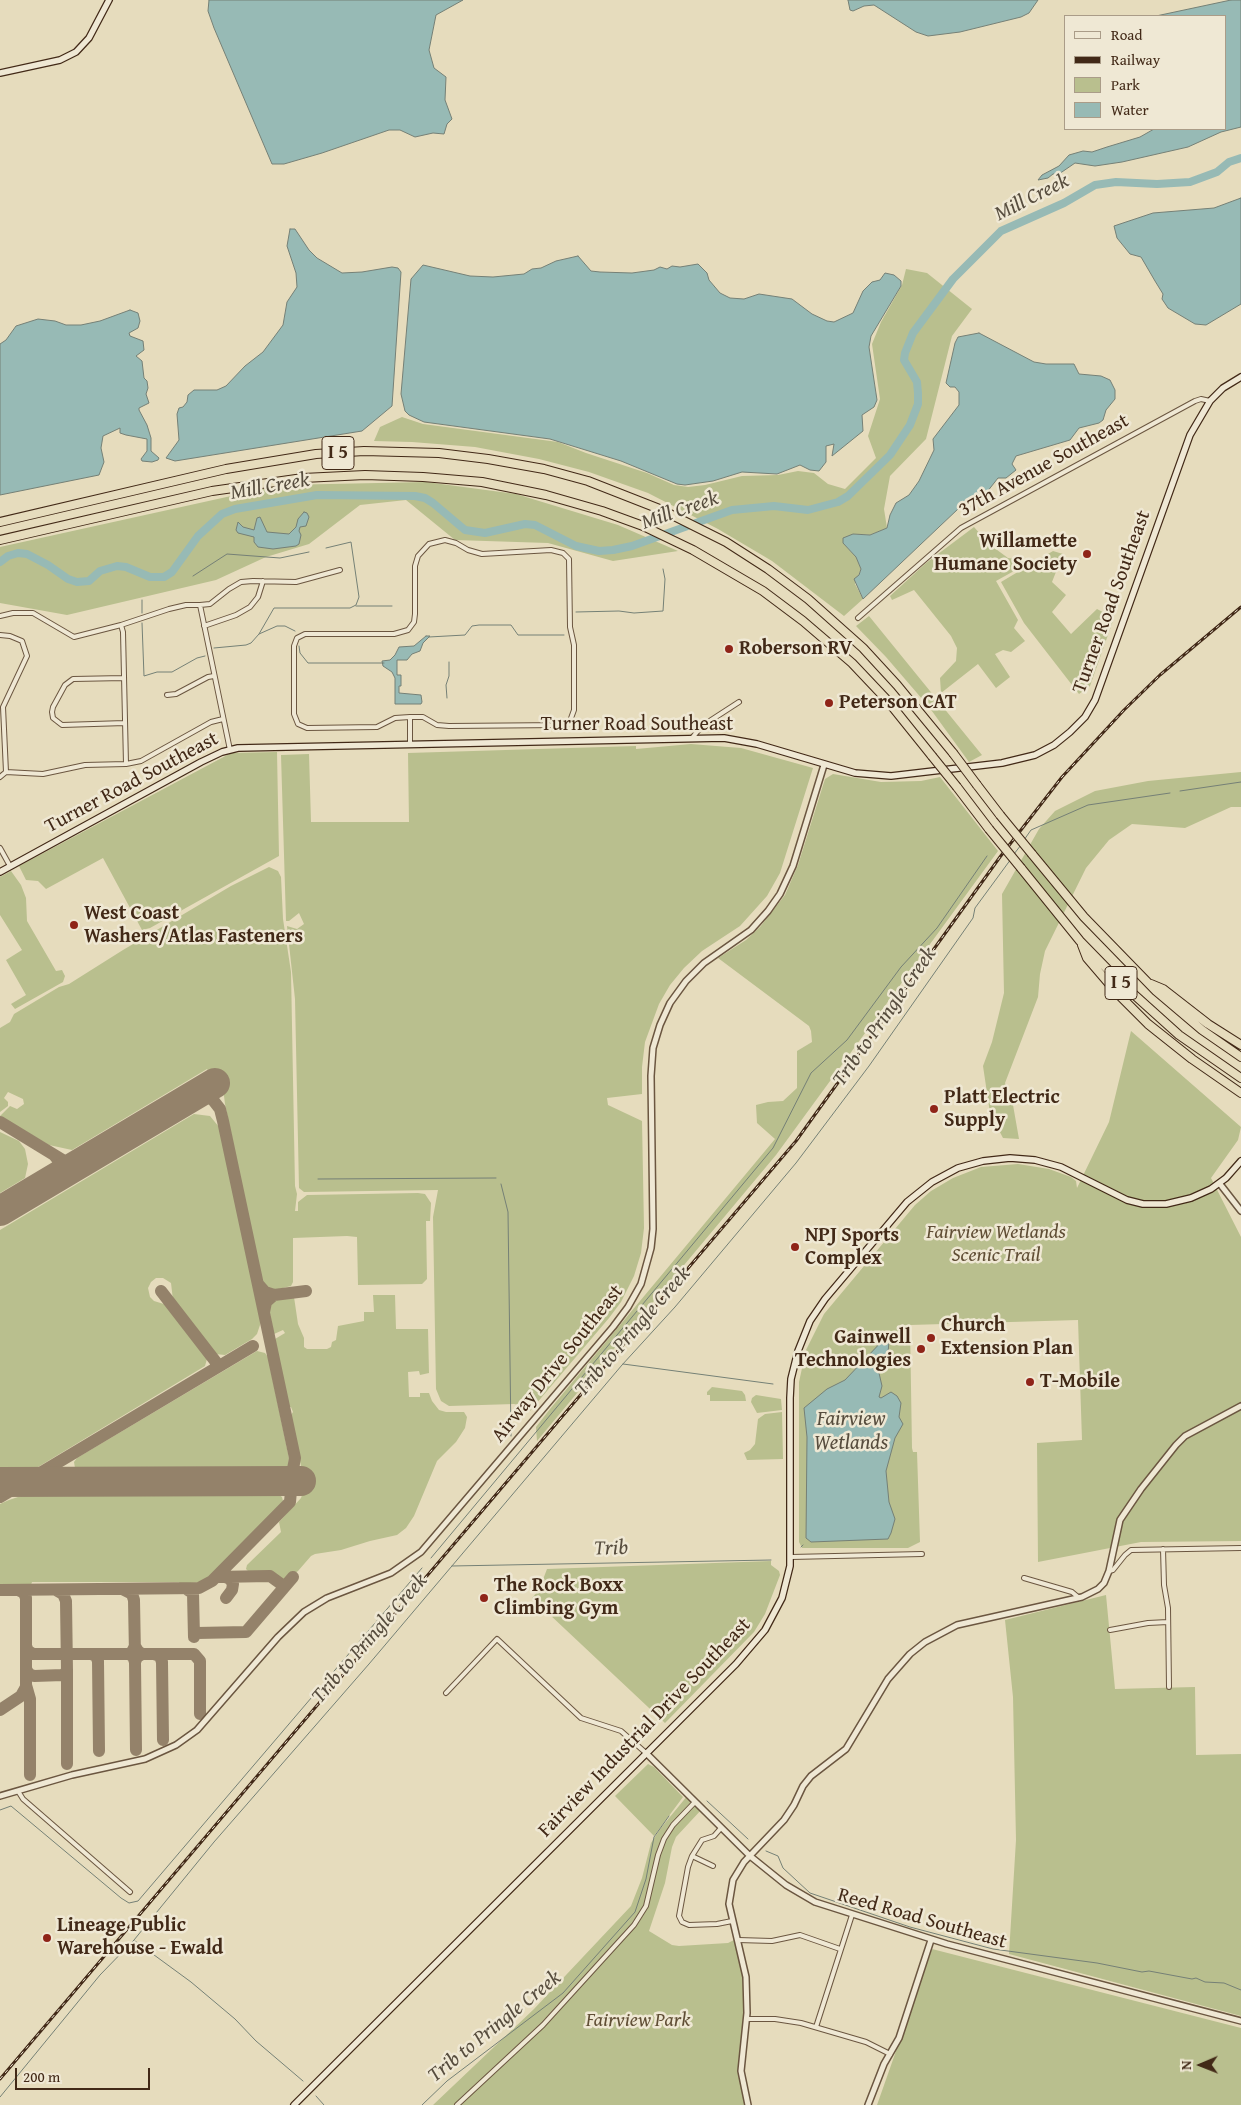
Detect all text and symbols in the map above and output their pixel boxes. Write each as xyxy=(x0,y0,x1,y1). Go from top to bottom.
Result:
legend xyxy=(1064,15,1226,130)
text: Road xyxy=(1111,24,1142,45)
text: Railway xyxy=(1111,49,1160,70)
text: Park xyxy=(1111,74,1140,95)
text: Water xyxy=(1111,99,1149,120)
water label: Mill Creek xyxy=(991,169,1073,227)
street label: 37th Avenue Southeast xyxy=(955,409,1133,523)
road number: I 5 xyxy=(322,436,354,469)
water label: Mill Creek xyxy=(228,468,312,506)
water label: Mill Creek xyxy=(638,486,722,536)
street label: Turner Road Southeast xyxy=(1068,507,1156,697)
place label: Willamette Humane Society xyxy=(934,530,1077,577)
marker: Willamette Humane Society xyxy=(1081,548,1093,560)
place label: Roberson RV xyxy=(739,637,852,661)
marker: Roberson RV xyxy=(723,643,735,655)
place label: Peterson CAT xyxy=(839,691,957,715)
marker: Peterson CAT xyxy=(823,697,835,709)
street label: Turner Road Southeast xyxy=(541,713,733,737)
street label: Turner Road Southeast xyxy=(41,727,223,839)
place label: West Coast Washers/Atlas Fasteners xyxy=(84,902,303,949)
marker: West Coast Washers/Atlas Fasteners xyxy=(68,919,80,931)
water label: Trib to Pringle Creek xyxy=(828,943,942,1091)
road number: I 5 xyxy=(1105,966,1137,1000)
place label: Platt Electric Supply xyxy=(944,1086,1060,1133)
marker: Platt Electric Supply xyxy=(928,1103,940,1115)
park label: Fairview Wetlands Scenic Trail xyxy=(926,1221,1066,1268)
place label: NPJ Sports Complex xyxy=(805,1224,899,1271)
marker: NPJ Sports Complex xyxy=(789,1241,801,1253)
water label: Trib to Pringle Creek xyxy=(570,1262,696,1402)
street label: Airway Drive Southeast xyxy=(487,1280,629,1448)
place label: Church Extension Plan xyxy=(941,1314,1073,1361)
place label: Gainwell Technologies xyxy=(795,1326,911,1373)
marker: Church Extension Plan xyxy=(925,1332,937,1344)
marker: Gainwell Technologies xyxy=(915,1343,927,1355)
place label: T-Mobile xyxy=(1040,1370,1120,1394)
marker: T-Mobile xyxy=(1024,1376,1036,1388)
water label: Fairview Wetlands xyxy=(814,1407,888,1457)
water label: Trib xyxy=(594,1536,628,1562)
water label: Trib to Pringle Creek xyxy=(307,1569,433,1709)
place label: The Rock Boxx Climbing Gym xyxy=(494,1574,623,1621)
marker: The Rock Boxx Climbing Gym xyxy=(478,1592,490,1604)
street label: Fairview Industrial Drive Southeast xyxy=(534,1613,756,1843)
street label: Reed Road Southeast xyxy=(835,1883,1009,1955)
place label: Lineage Public Warehouse - Ewald xyxy=(57,1914,223,1961)
marker: Lineage Public Warehouse - Ewald xyxy=(41,1932,53,1944)
water label: Trib to Pringle Creek xyxy=(423,1966,567,2088)
park label: Fairview Park xyxy=(586,2009,690,2033)
north arrow xyxy=(1176,2040,1226,2090)
scale bar xyxy=(18,2058,152,2090)
text: N xyxy=(1176,2060,1196,2070)
text: 200 m xyxy=(23,2066,60,2087)

